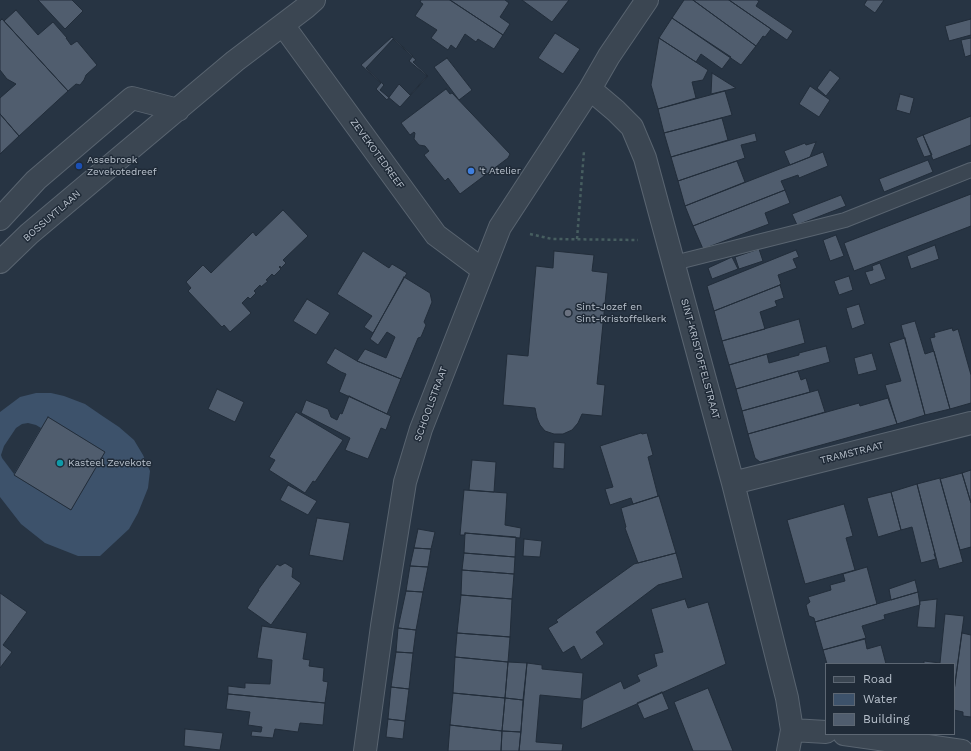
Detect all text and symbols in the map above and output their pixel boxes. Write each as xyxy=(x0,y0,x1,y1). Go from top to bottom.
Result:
street label: ZEVEKOTEDREEF xyxy=(347,116,407,192)
place label: Assebroek Zevekotedreef xyxy=(87,154,157,178)
marker: Assebroek Zevekotedreef xyxy=(74,161,84,171)
place label: 't Atelier xyxy=(479,165,521,177)
marker: 't Atelier xyxy=(466,166,476,176)
street label: BOSSUYTLAAN xyxy=(21,188,83,244)
street label: SINT-KRISTOFFELSTRAAT xyxy=(678,297,722,421)
place label: Sint-Jozef en Sint-Kristoffelkerk xyxy=(576,301,667,324)
marker: Sint-Jozef en Sint-Kristoffelkerk xyxy=(563,308,573,318)
street label: SCHOOLSTRAAT xyxy=(412,365,450,443)
street label: TRAMSTRAAT xyxy=(819,439,885,467)
place label: Kasteel Zevekote xyxy=(68,457,152,469)
marker: Kasteel Zevekote xyxy=(55,458,65,468)
legend xyxy=(825,663,955,735)
text: Road xyxy=(863,672,892,686)
text: Water xyxy=(863,692,897,706)
text: Building xyxy=(863,712,910,726)

